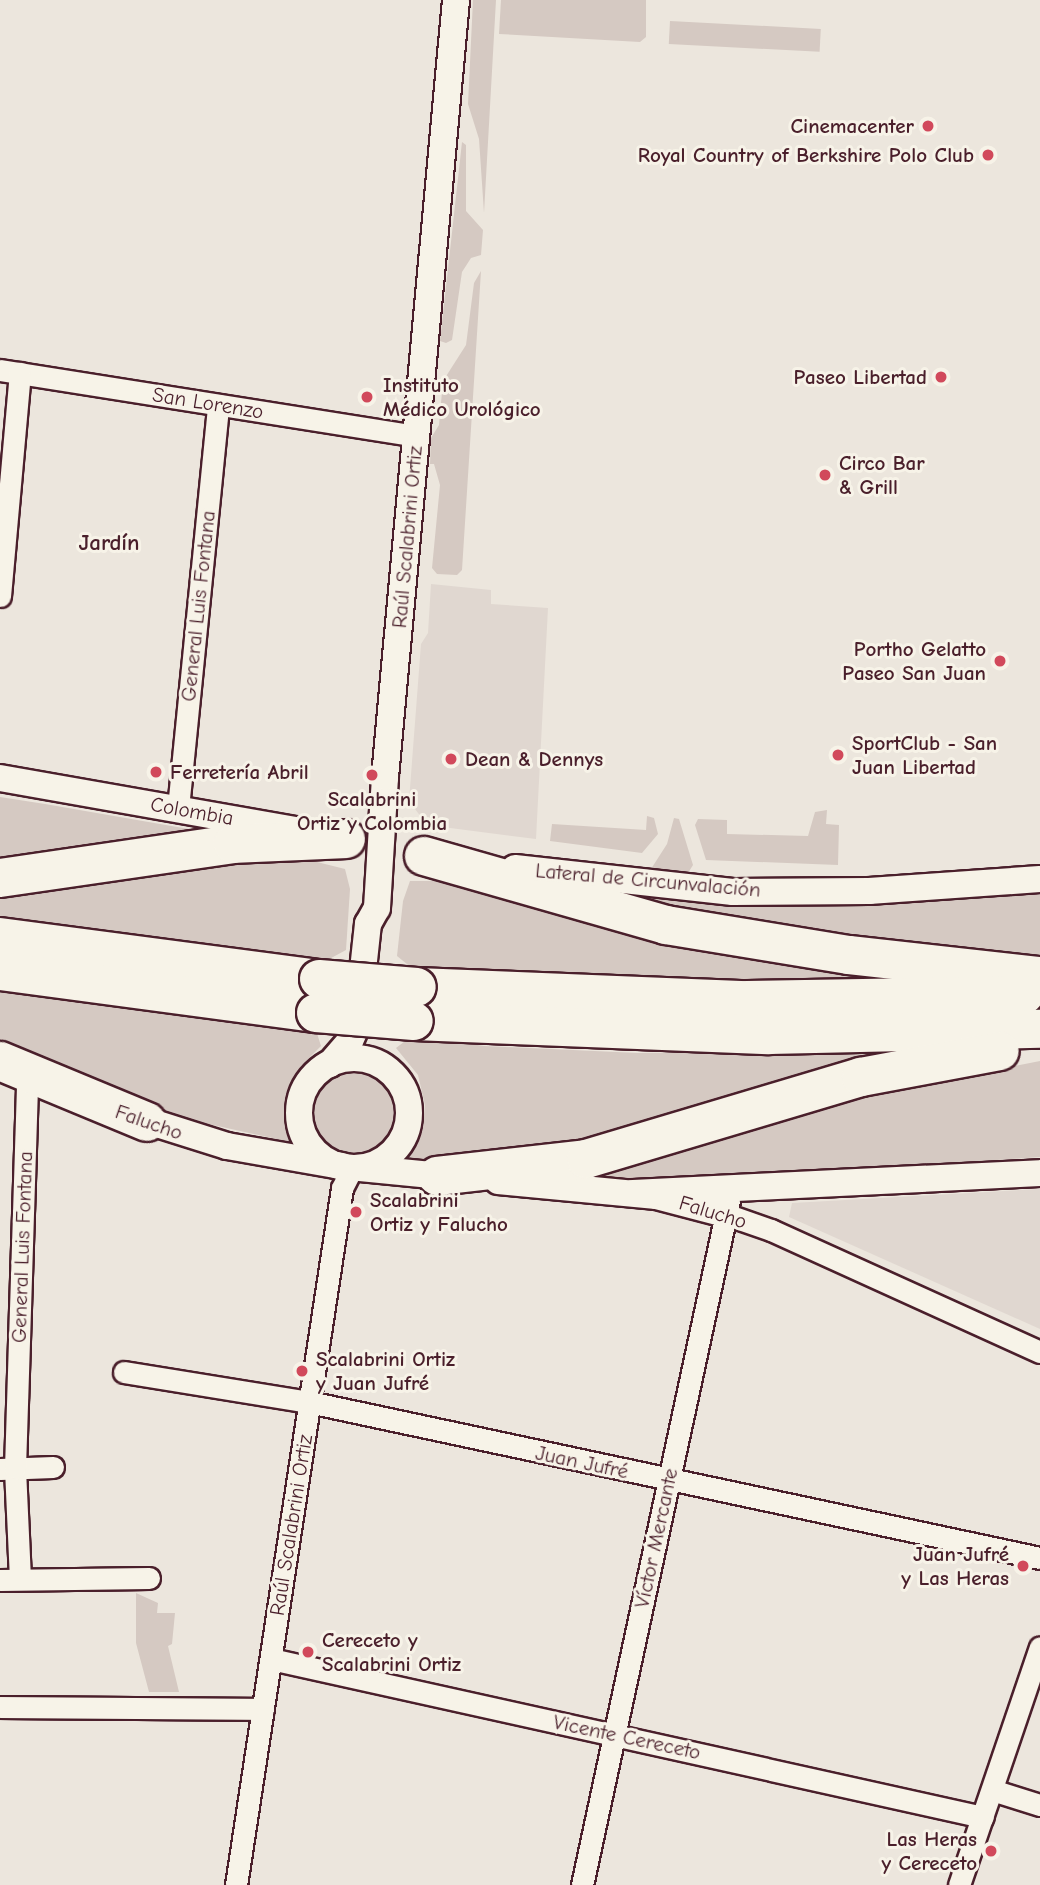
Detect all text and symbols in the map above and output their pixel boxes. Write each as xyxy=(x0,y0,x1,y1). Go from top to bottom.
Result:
place label: Cinemacenter xyxy=(790,113,914,139)
marker: Cinemacenter xyxy=(920,118,936,134)
place label: Royal Country of Berkshire Polo Club xyxy=(638,142,974,168)
marker: Royal Country of Berkshire Polo Club xyxy=(980,147,996,163)
place label: Paseo Libertad xyxy=(793,364,927,390)
marker: Paseo Libertad xyxy=(933,369,949,385)
place label: Instituto Médico Urológico xyxy=(383,372,541,422)
street label: San Lorenzo xyxy=(151,382,265,424)
marker: Instituto Médico Urológico xyxy=(357,387,377,407)
street label: Raúl Scalabrini Ortiz xyxy=(386,445,428,629)
place label: Circo Bar & Grill xyxy=(839,450,925,500)
marker: Circo Bar & Grill xyxy=(817,467,833,483)
street label: General Luis Fontana xyxy=(175,509,221,703)
district label: Jardín xyxy=(78,529,140,557)
place label: Portho Gelatto Paseo San Juan xyxy=(842,636,986,686)
marker: Portho Gelatto Paseo San Juan xyxy=(992,653,1008,669)
place label: SportClub - San Juan Libertad xyxy=(852,730,997,780)
place label: Dean & Dennys xyxy=(465,746,603,772)
marker: SportClub - San Juan Libertad xyxy=(830,747,846,763)
marker: Dean & Dennys xyxy=(443,751,459,767)
place label: Ferretería Abril xyxy=(170,759,309,785)
marker: Ferretería Abril xyxy=(148,764,164,780)
marker: Scalabrini Ortiz y Colombia xyxy=(364,767,380,783)
place label: Scalabrini Ortiz y Colombia xyxy=(297,786,447,836)
street label: Colombia xyxy=(148,791,236,831)
street label: Lateral de Circunvalación xyxy=(534,858,762,902)
street label: Falucho xyxy=(112,1099,186,1145)
street label: General Luis Fontana xyxy=(6,1151,38,1343)
place label: Scalabrini Ortiz y Falucho xyxy=(370,1187,508,1237)
street label: Falucho xyxy=(676,1190,750,1234)
marker: Scalabrini Ortiz y Falucho xyxy=(348,1204,364,1220)
place label: Scalabrini Ortiz y Juan Jufré xyxy=(316,1346,455,1396)
marker: Scalabrini Ortiz y Juan Jufré xyxy=(294,1363,310,1379)
street label: Raúl Scalabrini Ortiz xyxy=(264,1433,318,1617)
street label: Juan Jufré xyxy=(533,1440,631,1484)
street label: Víctor Mercante xyxy=(629,1466,683,1610)
place label: Juan Jufré y Las Heras xyxy=(901,1541,1009,1591)
marker: Juan Jufré y Las Heras xyxy=(1015,1558,1031,1574)
place label: Cereceto y Scalabrini Ortiz xyxy=(322,1627,461,1677)
marker: Cereceto y Scalabrini Ortiz xyxy=(300,1644,316,1660)
street label: Vicente Cereceto xyxy=(551,1709,703,1765)
place label: Las Heras y Cereceto xyxy=(881,1826,977,1876)
marker: Las Heras y Cereceto xyxy=(983,1843,999,1859)

